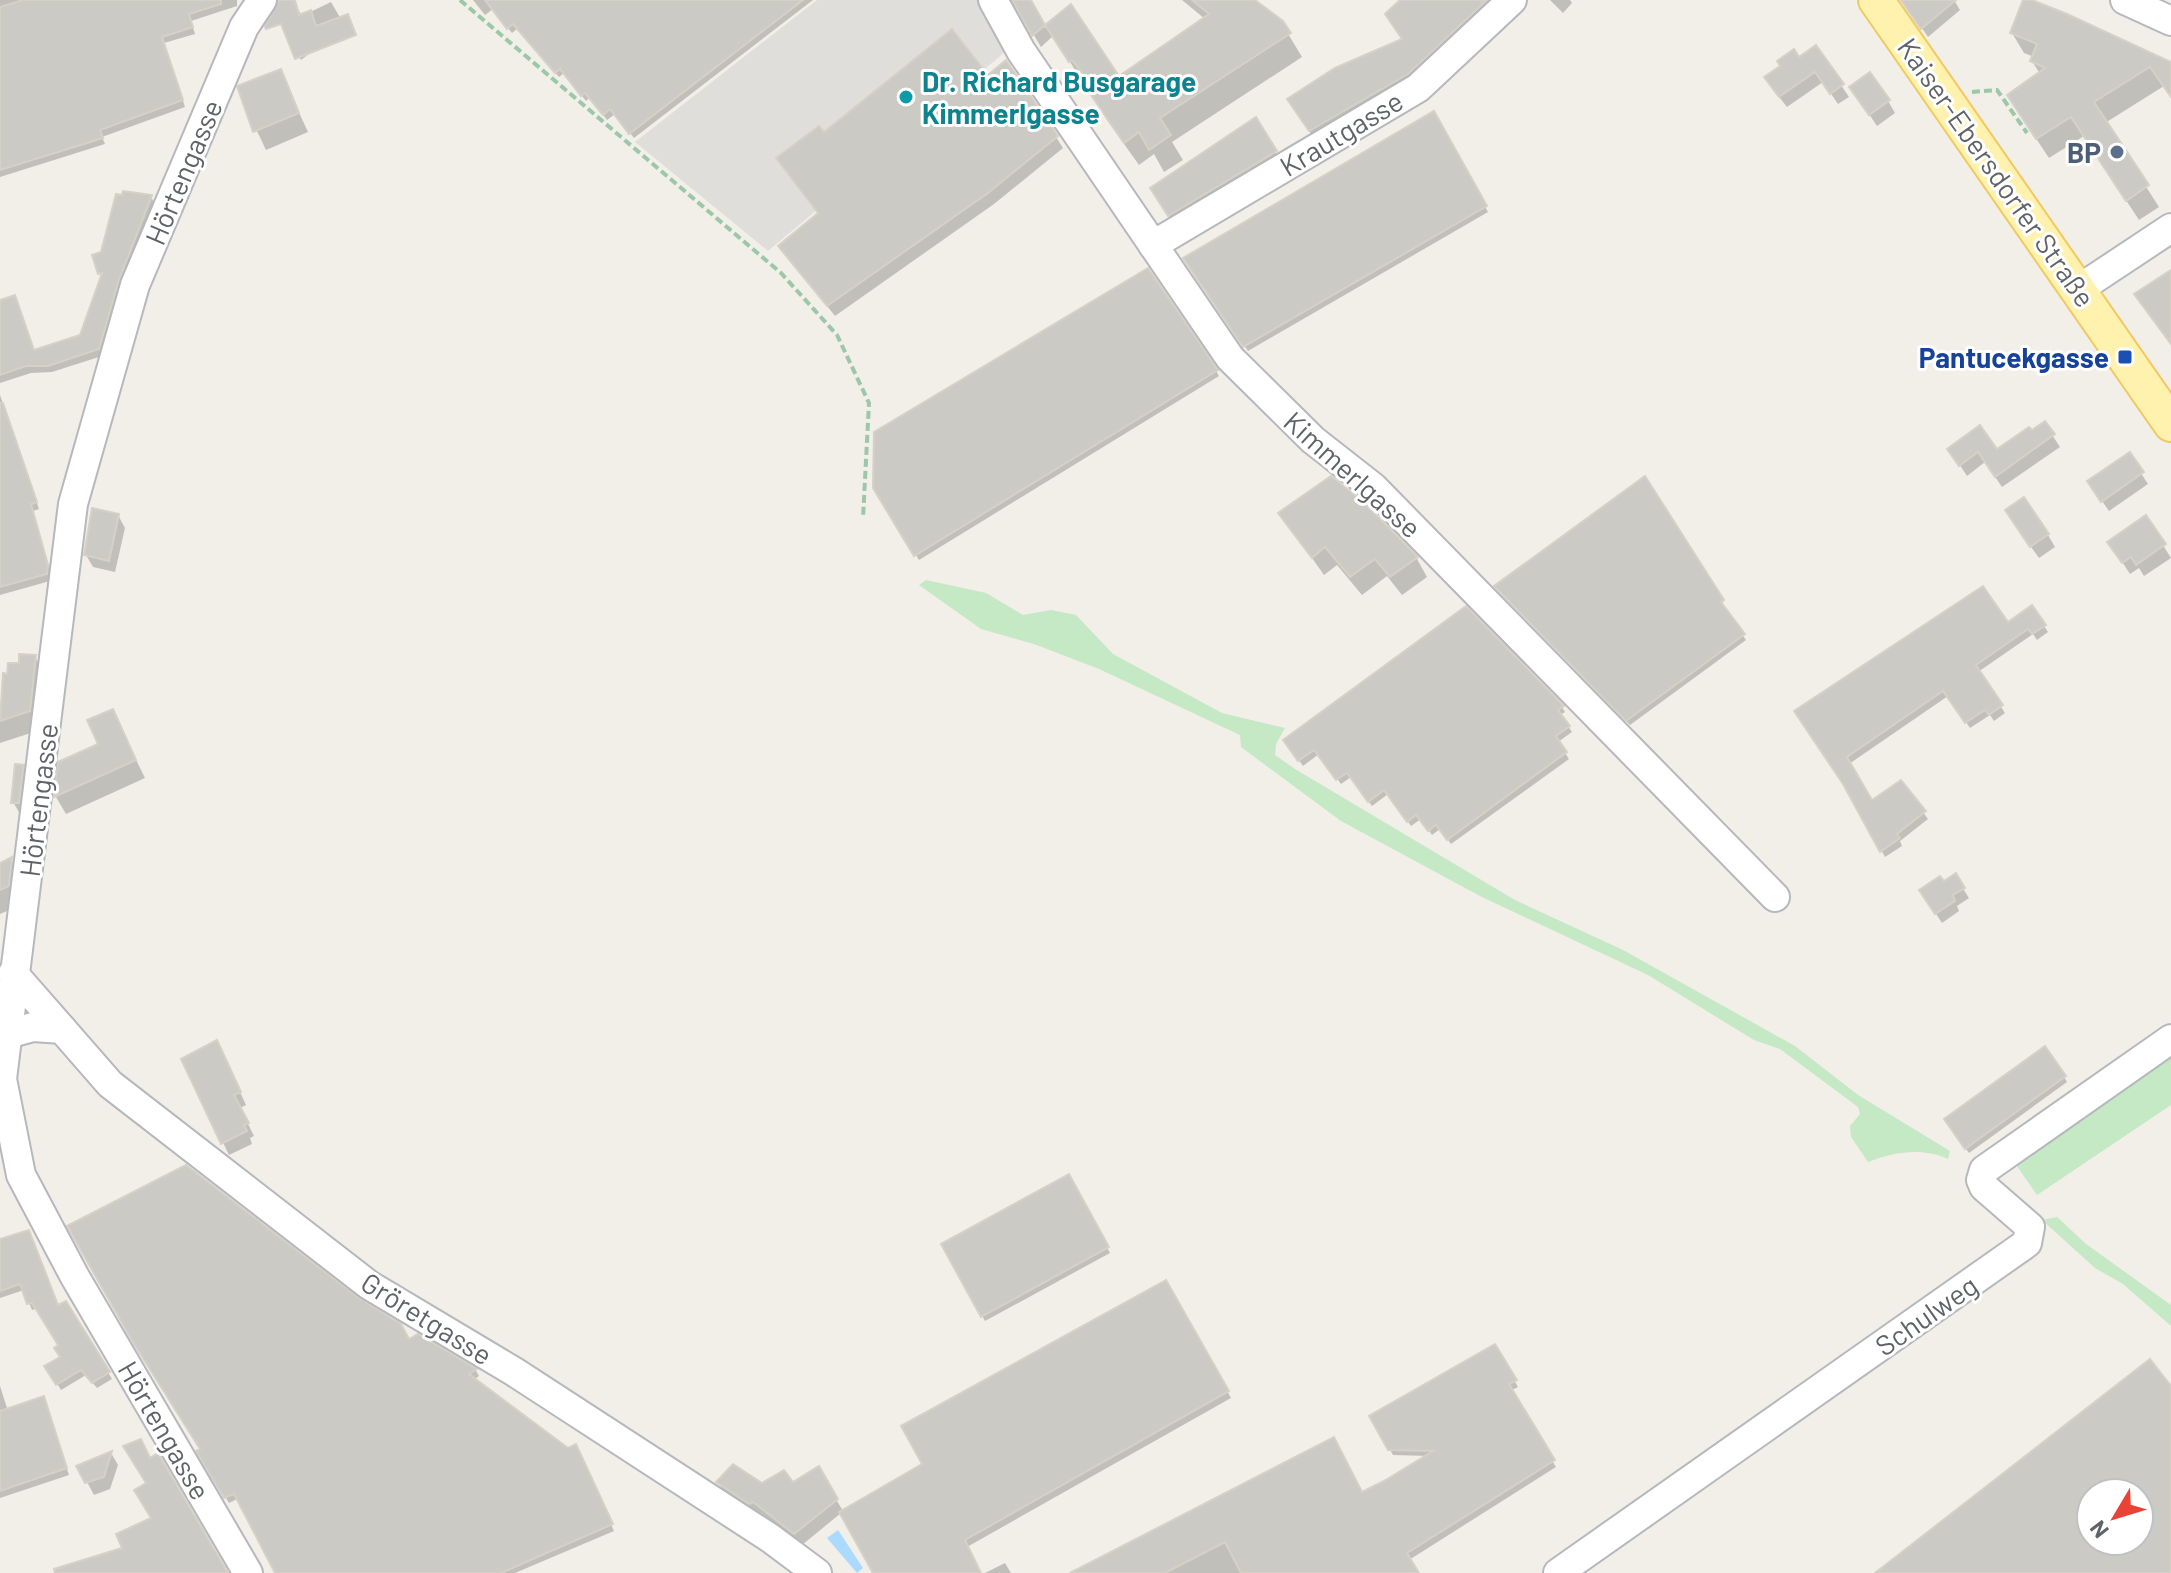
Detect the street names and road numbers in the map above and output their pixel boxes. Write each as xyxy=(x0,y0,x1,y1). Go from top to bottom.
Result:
street label: Kaiser-Ebersdorfer Straße xyxy=(1891,31,2103,313)
street label: Krautgasse xyxy=(1273,83,1409,183)
street label: Hörtengasse xyxy=(137,94,229,250)
street label: Kimmerlgasse xyxy=(1277,404,1429,544)
street label: Hörtengasse xyxy=(12,721,64,879)
street label: Gröretgasse xyxy=(355,1264,499,1372)
street label: Schulweg xyxy=(1868,1267,1984,1363)
street label: Hörtengasse xyxy=(112,1355,218,1505)

